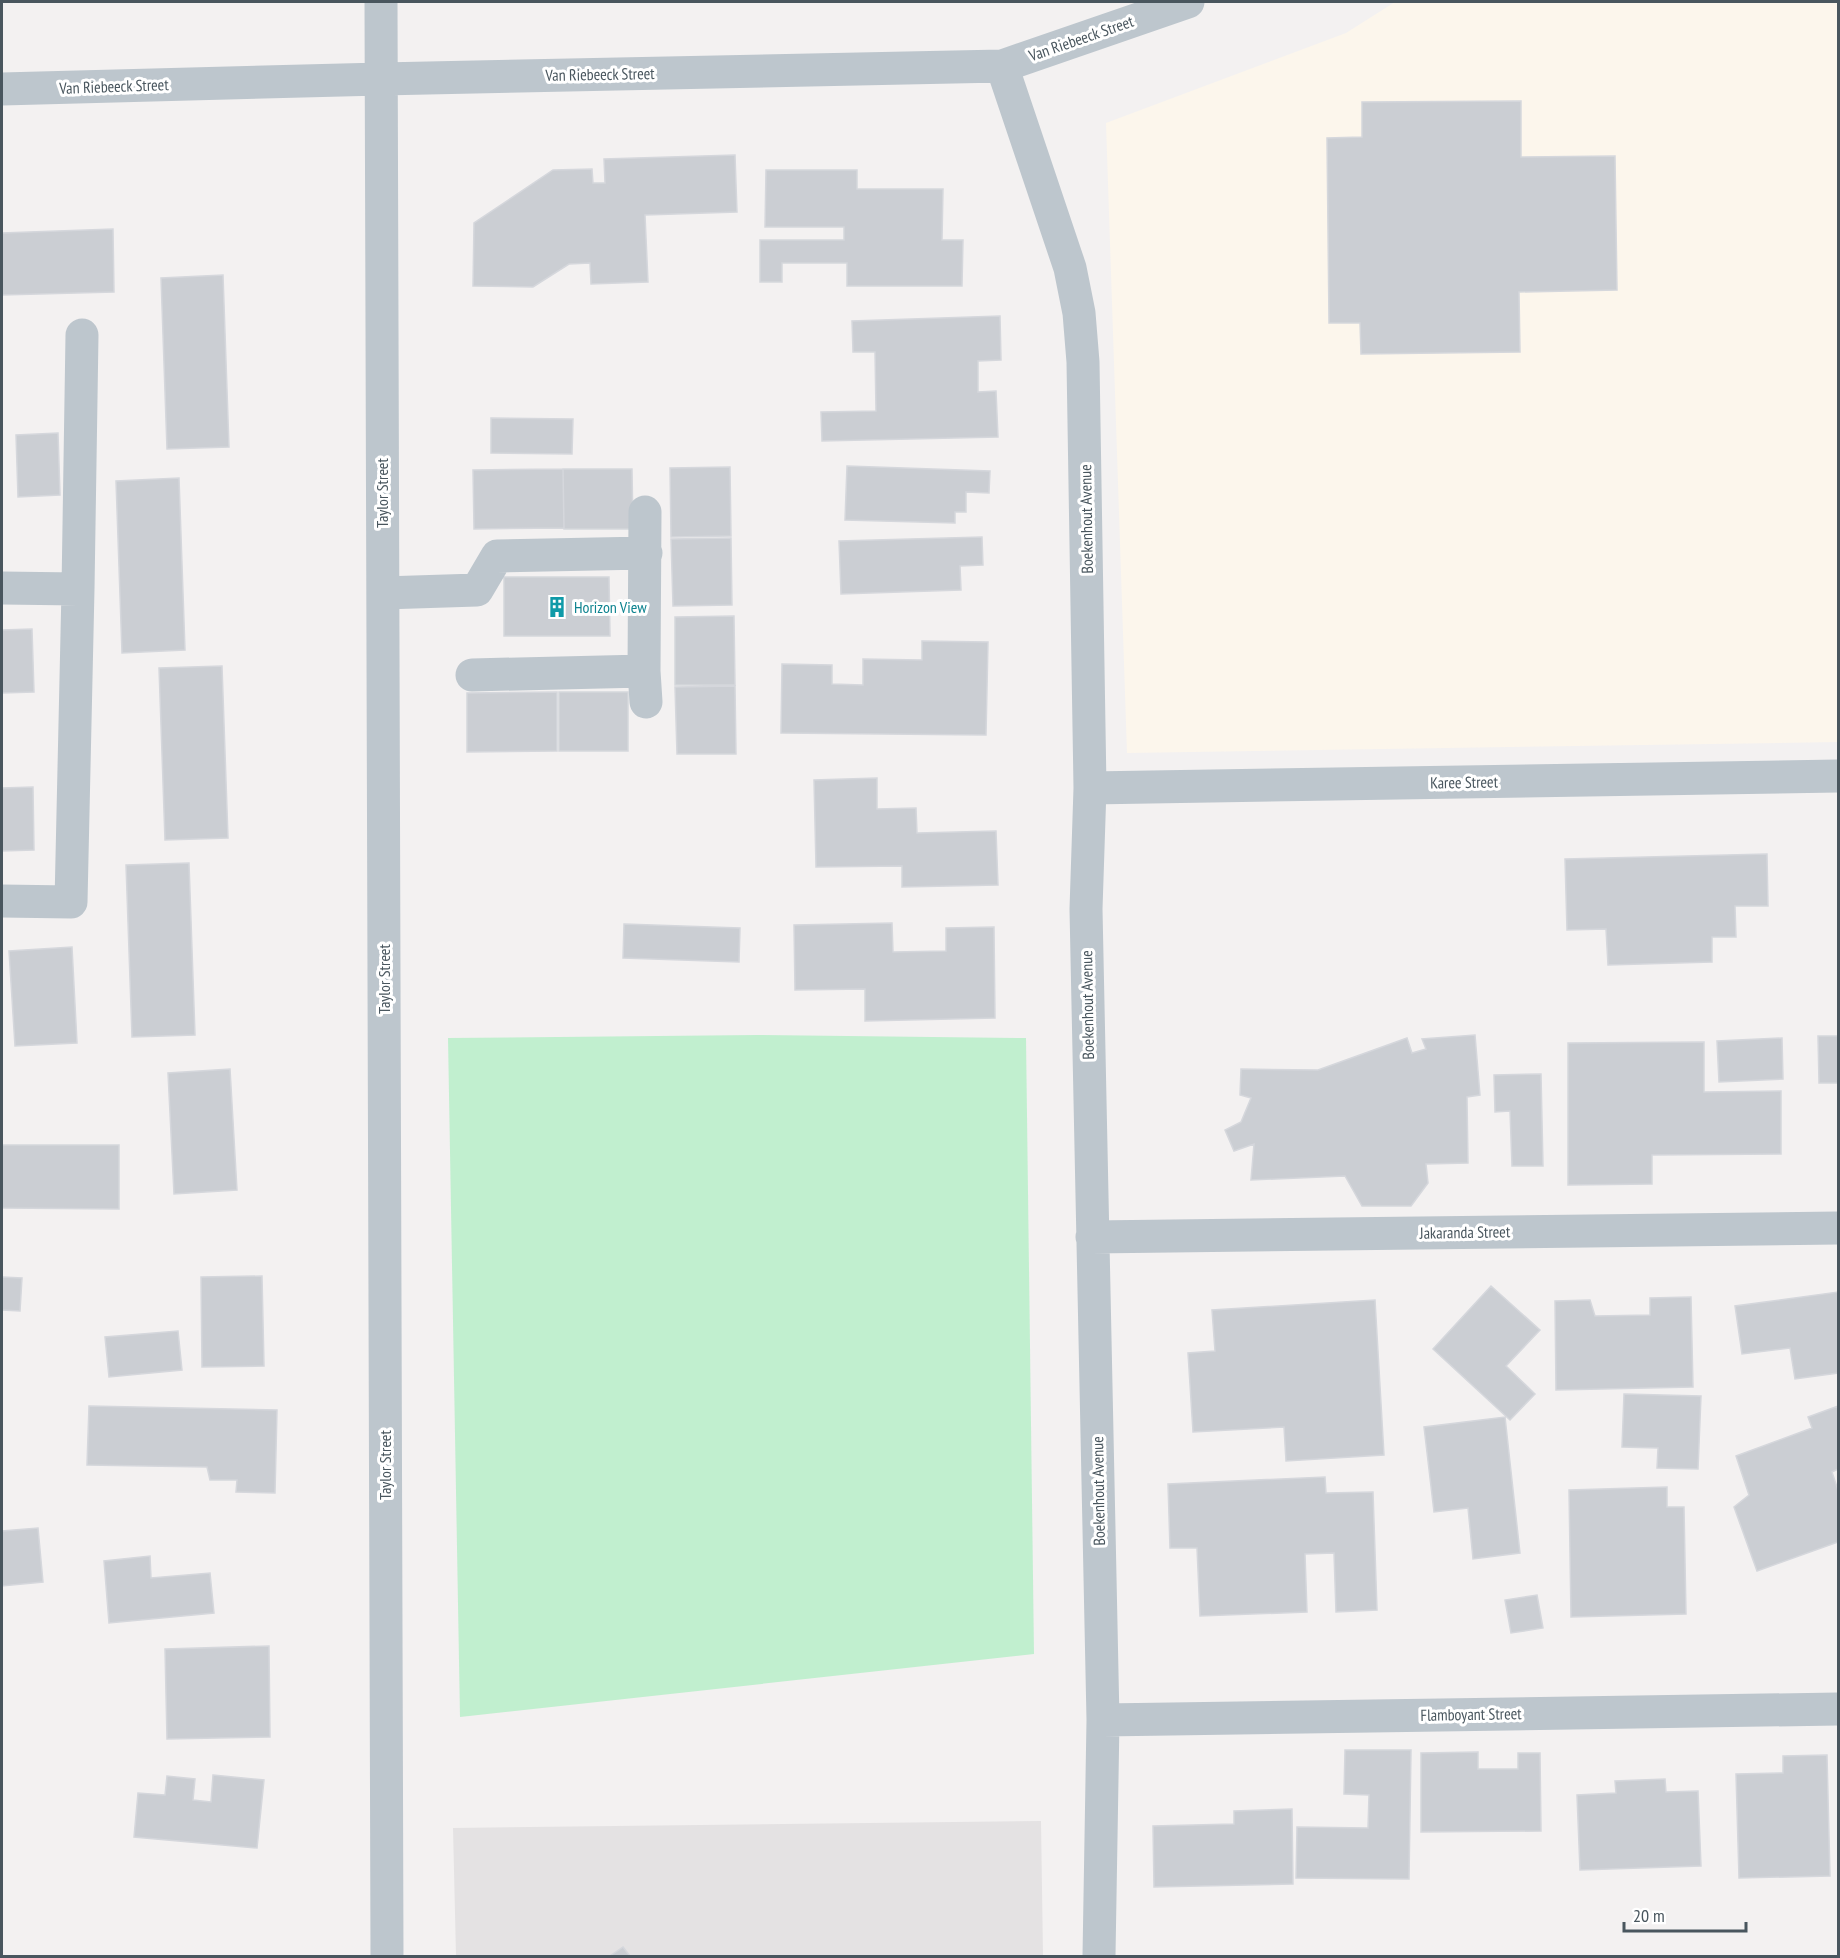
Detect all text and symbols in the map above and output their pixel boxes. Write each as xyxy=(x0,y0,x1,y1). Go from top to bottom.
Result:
street label: Van Riebeeck Street xyxy=(1025,11,1136,66)
street label: Van Riebeeck Street xyxy=(544,63,655,85)
street label: Van Riebeeck Street xyxy=(58,74,170,98)
street label: Taylor Street xyxy=(372,458,392,528)
street label: Boekenhout Avenue xyxy=(1075,464,1097,574)
building icon: Horizon View xyxy=(545,595,569,619)
place label: Horizon View xyxy=(574,597,647,617)
street label: Karee Street xyxy=(1430,771,1499,793)
street label: Taylor Street xyxy=(374,944,394,1014)
street label: Boekenhout Avenue xyxy=(1076,950,1098,1060)
street label: Jakaranda Street xyxy=(1419,1221,1511,1243)
street label: Taylor Street xyxy=(375,1430,395,1500)
street label: Boekenhout Avenue xyxy=(1087,1436,1109,1546)
street label: Flamboyant Street xyxy=(1420,1703,1522,1725)
scale bar xyxy=(1624,1895,1746,1933)
text: 20 m xyxy=(1633,1904,1665,1927)

